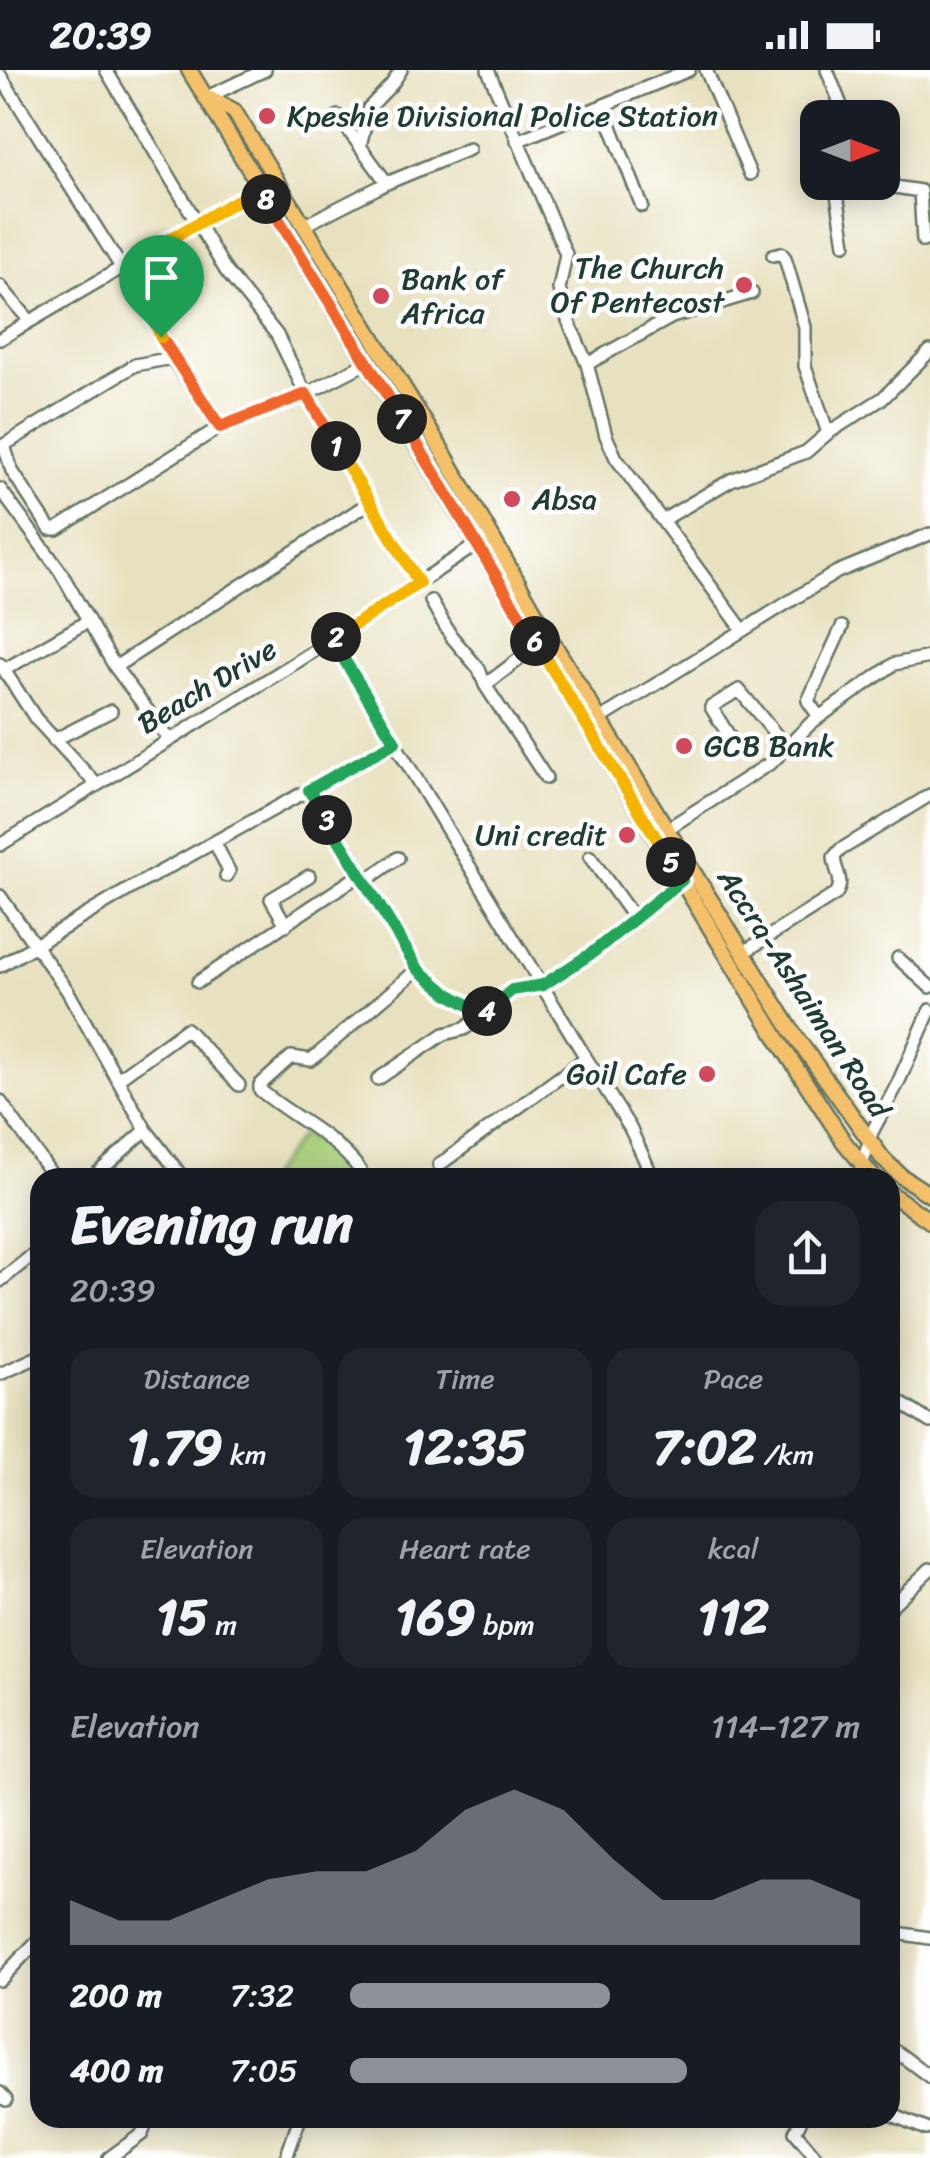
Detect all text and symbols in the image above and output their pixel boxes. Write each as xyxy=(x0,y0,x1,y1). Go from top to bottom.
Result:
text: 20:39 xyxy=(50,2,152,69)
place label: Kpeshie Divisional Police Station xyxy=(287,89,718,143)
north arrow xyxy=(800,100,900,200)
map controls xyxy=(800,100,900,200)
marker: Kpeshie Divisional Police Station xyxy=(256,105,278,127)
pin: 8 xyxy=(241,174,291,224)
text: 8 xyxy=(258,174,274,223)
pin xyxy=(119,235,204,338)
place label: The Church Of Pentecost xyxy=(550,241,726,329)
icon: arrive xyxy=(134,250,189,305)
place label: Bank of Africa xyxy=(400,252,506,340)
marker: The Church Of Pentecost xyxy=(733,274,755,296)
marker: Bank of Africa xyxy=(370,285,392,307)
pin: 7 xyxy=(377,394,427,444)
text: 7 xyxy=(394,394,410,443)
pin: 1 xyxy=(311,421,361,471)
text: 1 xyxy=(330,421,342,470)
place label: Absa xyxy=(531,472,597,526)
marker: Absa xyxy=(501,488,523,510)
pin: 2 xyxy=(311,612,361,662)
text: 2 xyxy=(328,612,344,661)
pin: 6 xyxy=(510,616,560,666)
text: 6 xyxy=(527,616,543,665)
street label: Beach Drive xyxy=(126,623,288,749)
place label: GCB Bank xyxy=(704,719,835,773)
marker: GCB Bank xyxy=(673,735,695,757)
pin: 3 xyxy=(302,795,352,845)
text: 3 xyxy=(319,795,335,844)
place label: Uni credit xyxy=(475,808,607,862)
marker: Uni credit xyxy=(616,824,638,846)
pin: 5 xyxy=(646,837,696,887)
text: 5 xyxy=(662,837,680,886)
street label: Accra-Ashaiman Road xyxy=(702,856,907,1131)
pin: 4 xyxy=(462,986,512,1036)
text: 4 xyxy=(478,986,496,1035)
place label: Goil Cafe xyxy=(566,1047,687,1101)
marker: Goil Cafe xyxy=(696,1063,718,1085)
text: Evening run xyxy=(70,1176,353,1273)
button: share xyxy=(755,1201,860,1306)
text: 20:39 xyxy=(70,1262,156,1319)
text: Distance xyxy=(144,1354,250,1403)
text: Time xyxy=(435,1354,495,1403)
text: Pace xyxy=(704,1354,763,1403)
text: 1.79 xyxy=(127,1403,223,1492)
text: 12:35 xyxy=(403,1403,527,1492)
text: 7:02 xyxy=(652,1403,757,1492)
text: km xyxy=(223,1430,266,1479)
text: /km xyxy=(757,1430,814,1479)
text: Elevation xyxy=(140,1524,253,1573)
text: Heart rate xyxy=(399,1524,531,1573)
text: kcal xyxy=(708,1524,759,1573)
text: 15 xyxy=(156,1573,208,1662)
text: 169 xyxy=(395,1573,476,1662)
text: 112 xyxy=(697,1573,769,1662)
text: m xyxy=(208,1600,237,1649)
text: bpm xyxy=(476,1600,535,1649)
text: Elevation xyxy=(70,1698,200,1755)
text: 114–127 m xyxy=(711,1698,860,1755)
text: 200 m xyxy=(70,1967,162,2024)
text: 7:32 xyxy=(230,1967,294,2024)
text: 400 m xyxy=(70,2042,163,2099)
text: 7:05 xyxy=(230,2042,298,2099)

